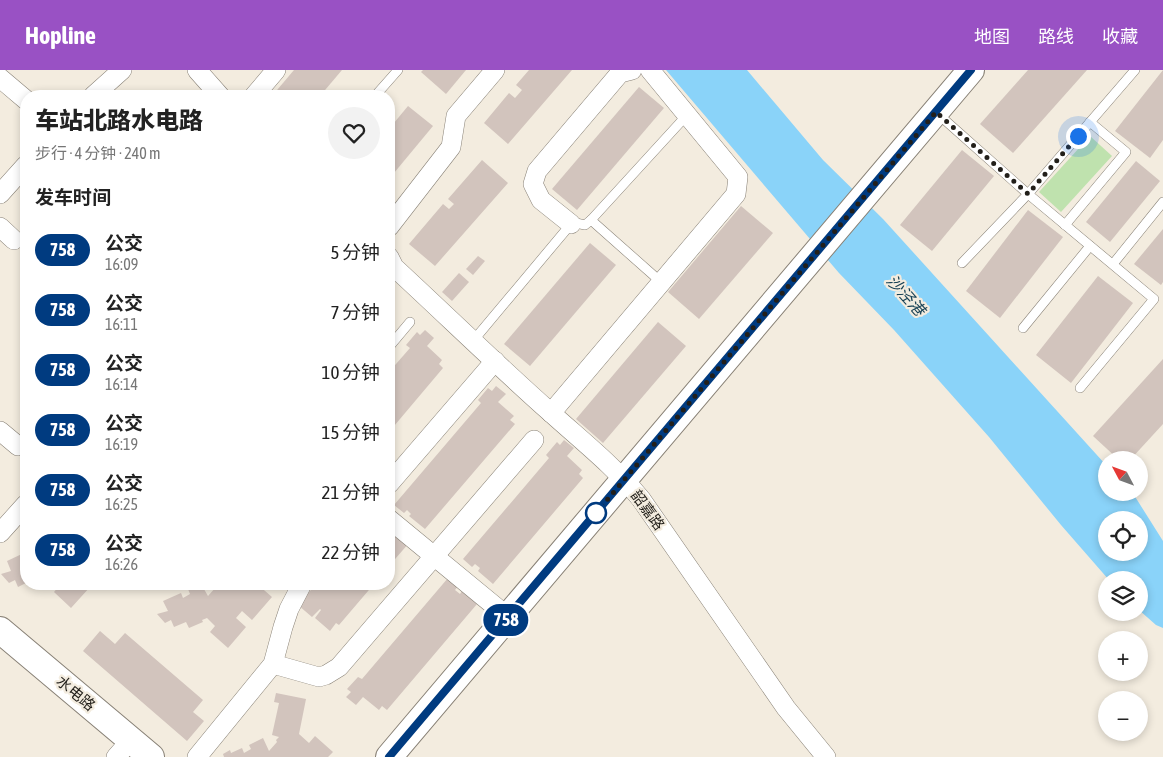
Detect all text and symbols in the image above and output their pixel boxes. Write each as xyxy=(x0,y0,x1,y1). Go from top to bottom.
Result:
text: Hopline xyxy=(25,22,96,49)
text: 地图 xyxy=(974,26,1010,47)
text: 路线 xyxy=(1038,26,1074,47)
text: 收藏 xyxy=(1102,26,1138,47)
text: 车站北路水电路 xyxy=(35,107,203,134)
button: heart xyxy=(328,107,380,159)
your location xyxy=(1066,124,1091,149)
text: 步行 · 4 分钟 · 240 m xyxy=(35,144,161,162)
text: 发车时间 xyxy=(35,186,111,208)
text: 公交 xyxy=(105,232,143,254)
text: 758 xyxy=(50,239,75,260)
text: 5 分钟 xyxy=(330,241,380,263)
text: 16:09 xyxy=(105,255,138,273)
water label: 沙泾港 xyxy=(883,271,930,320)
text: 公交 xyxy=(105,292,143,314)
text: 758 xyxy=(50,299,75,320)
text: 7 分钟 xyxy=(330,301,380,323)
text: 16:11 xyxy=(105,315,138,333)
text: 公交 xyxy=(105,352,143,374)
text: 758 xyxy=(50,359,75,380)
text: 10 分钟 xyxy=(322,361,380,383)
text: 16:14 xyxy=(105,375,138,393)
text: 公交 xyxy=(105,412,143,434)
text: 758 xyxy=(50,419,75,440)
text: 15 分钟 xyxy=(322,421,380,443)
text: 16:19 xyxy=(105,435,138,453)
north arrow xyxy=(1098,451,1148,501)
map controls xyxy=(1098,451,1148,741)
text: 公交 xyxy=(105,472,143,494)
text: 758 xyxy=(50,479,75,500)
text: 21 分钟 xyxy=(322,481,380,503)
street label: 韶嘉路 xyxy=(628,487,668,533)
text: 16:25 xyxy=(105,495,138,513)
unlabelled marker xyxy=(585,502,607,524)
button: locate xyxy=(1098,511,1148,561)
text: 公交 xyxy=(105,532,143,554)
text: 758 xyxy=(50,539,75,560)
text: 22 分钟 xyxy=(322,541,380,563)
text: 16:26 xyxy=(105,555,138,573)
button: layers xyxy=(1098,571,1148,621)
line badge: 758 xyxy=(477,604,535,636)
text: 758 xyxy=(493,609,519,630)
button: + xyxy=(1098,631,1148,681)
street label: 水电路 xyxy=(53,672,99,714)
button: − xyxy=(1098,691,1148,741)

